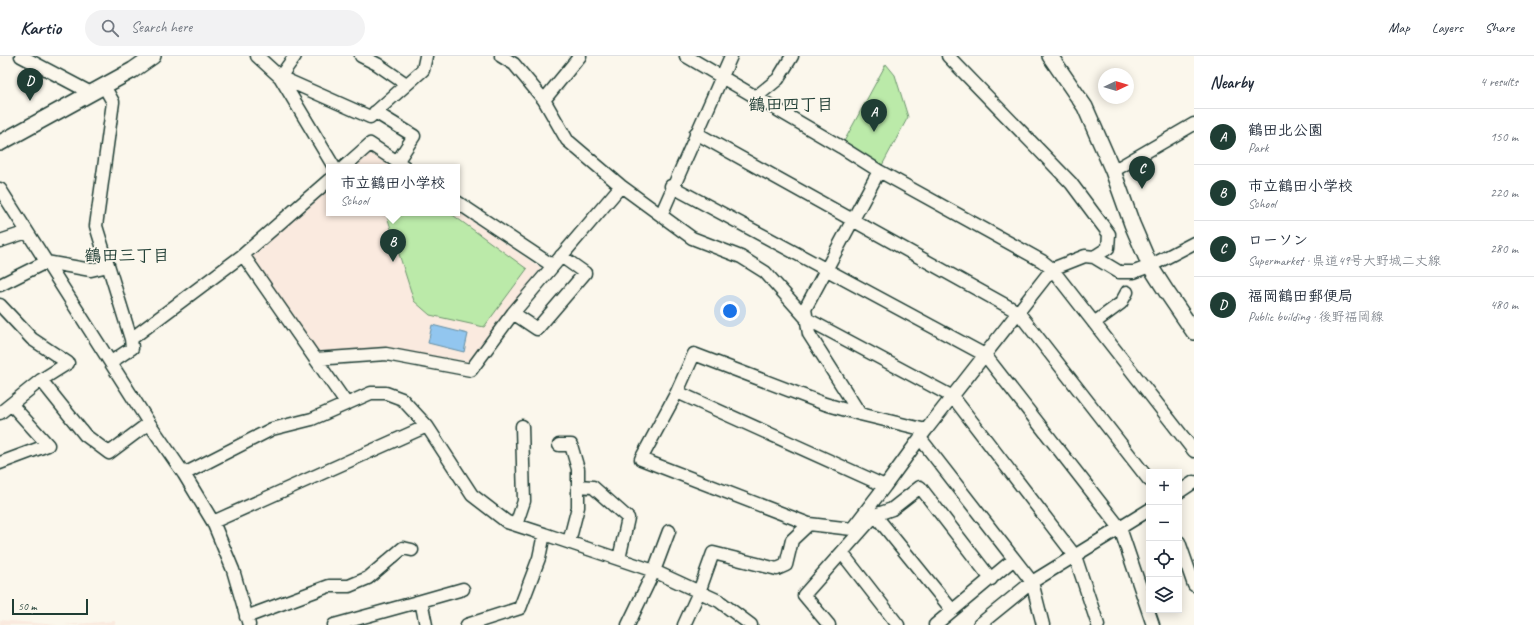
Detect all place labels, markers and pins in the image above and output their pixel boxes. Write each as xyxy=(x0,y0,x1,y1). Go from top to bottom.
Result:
pin: D xyxy=(17,68,43,101)
pin: A xyxy=(861,99,887,132)
pin: C xyxy=(1129,156,1155,189)
pin: B xyxy=(380,229,406,262)

